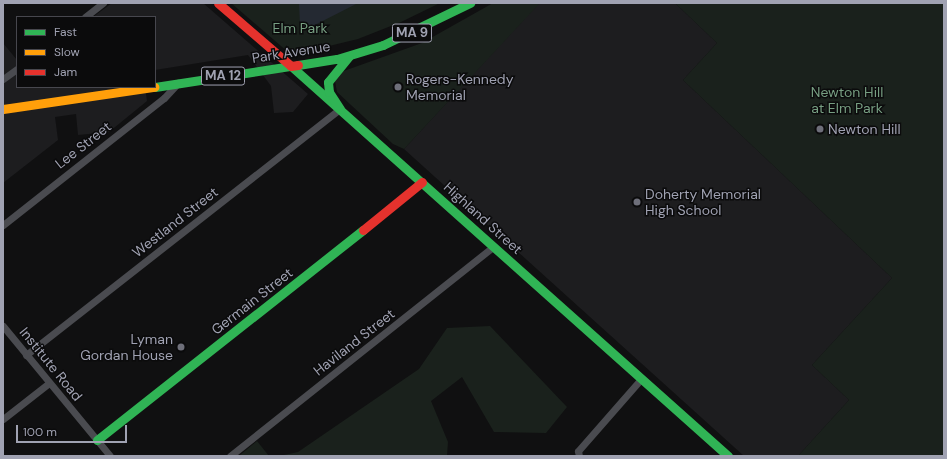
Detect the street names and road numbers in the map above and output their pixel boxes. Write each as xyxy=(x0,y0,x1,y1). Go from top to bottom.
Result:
road number: MA 9 xyxy=(391,22,433,44)
street label: Park Avenue xyxy=(251,38,331,66)
road number: MA 12 xyxy=(200,65,246,87)
street label: Lee Street xyxy=(52,118,114,172)
street label: Highland Street xyxy=(440,178,526,258)
street label: Westland Street xyxy=(129,183,221,261)
street label: Germain Street xyxy=(208,264,296,338)
street label: Haviland Street xyxy=(310,305,398,379)
street label: Institute Road xyxy=(16,324,86,404)

